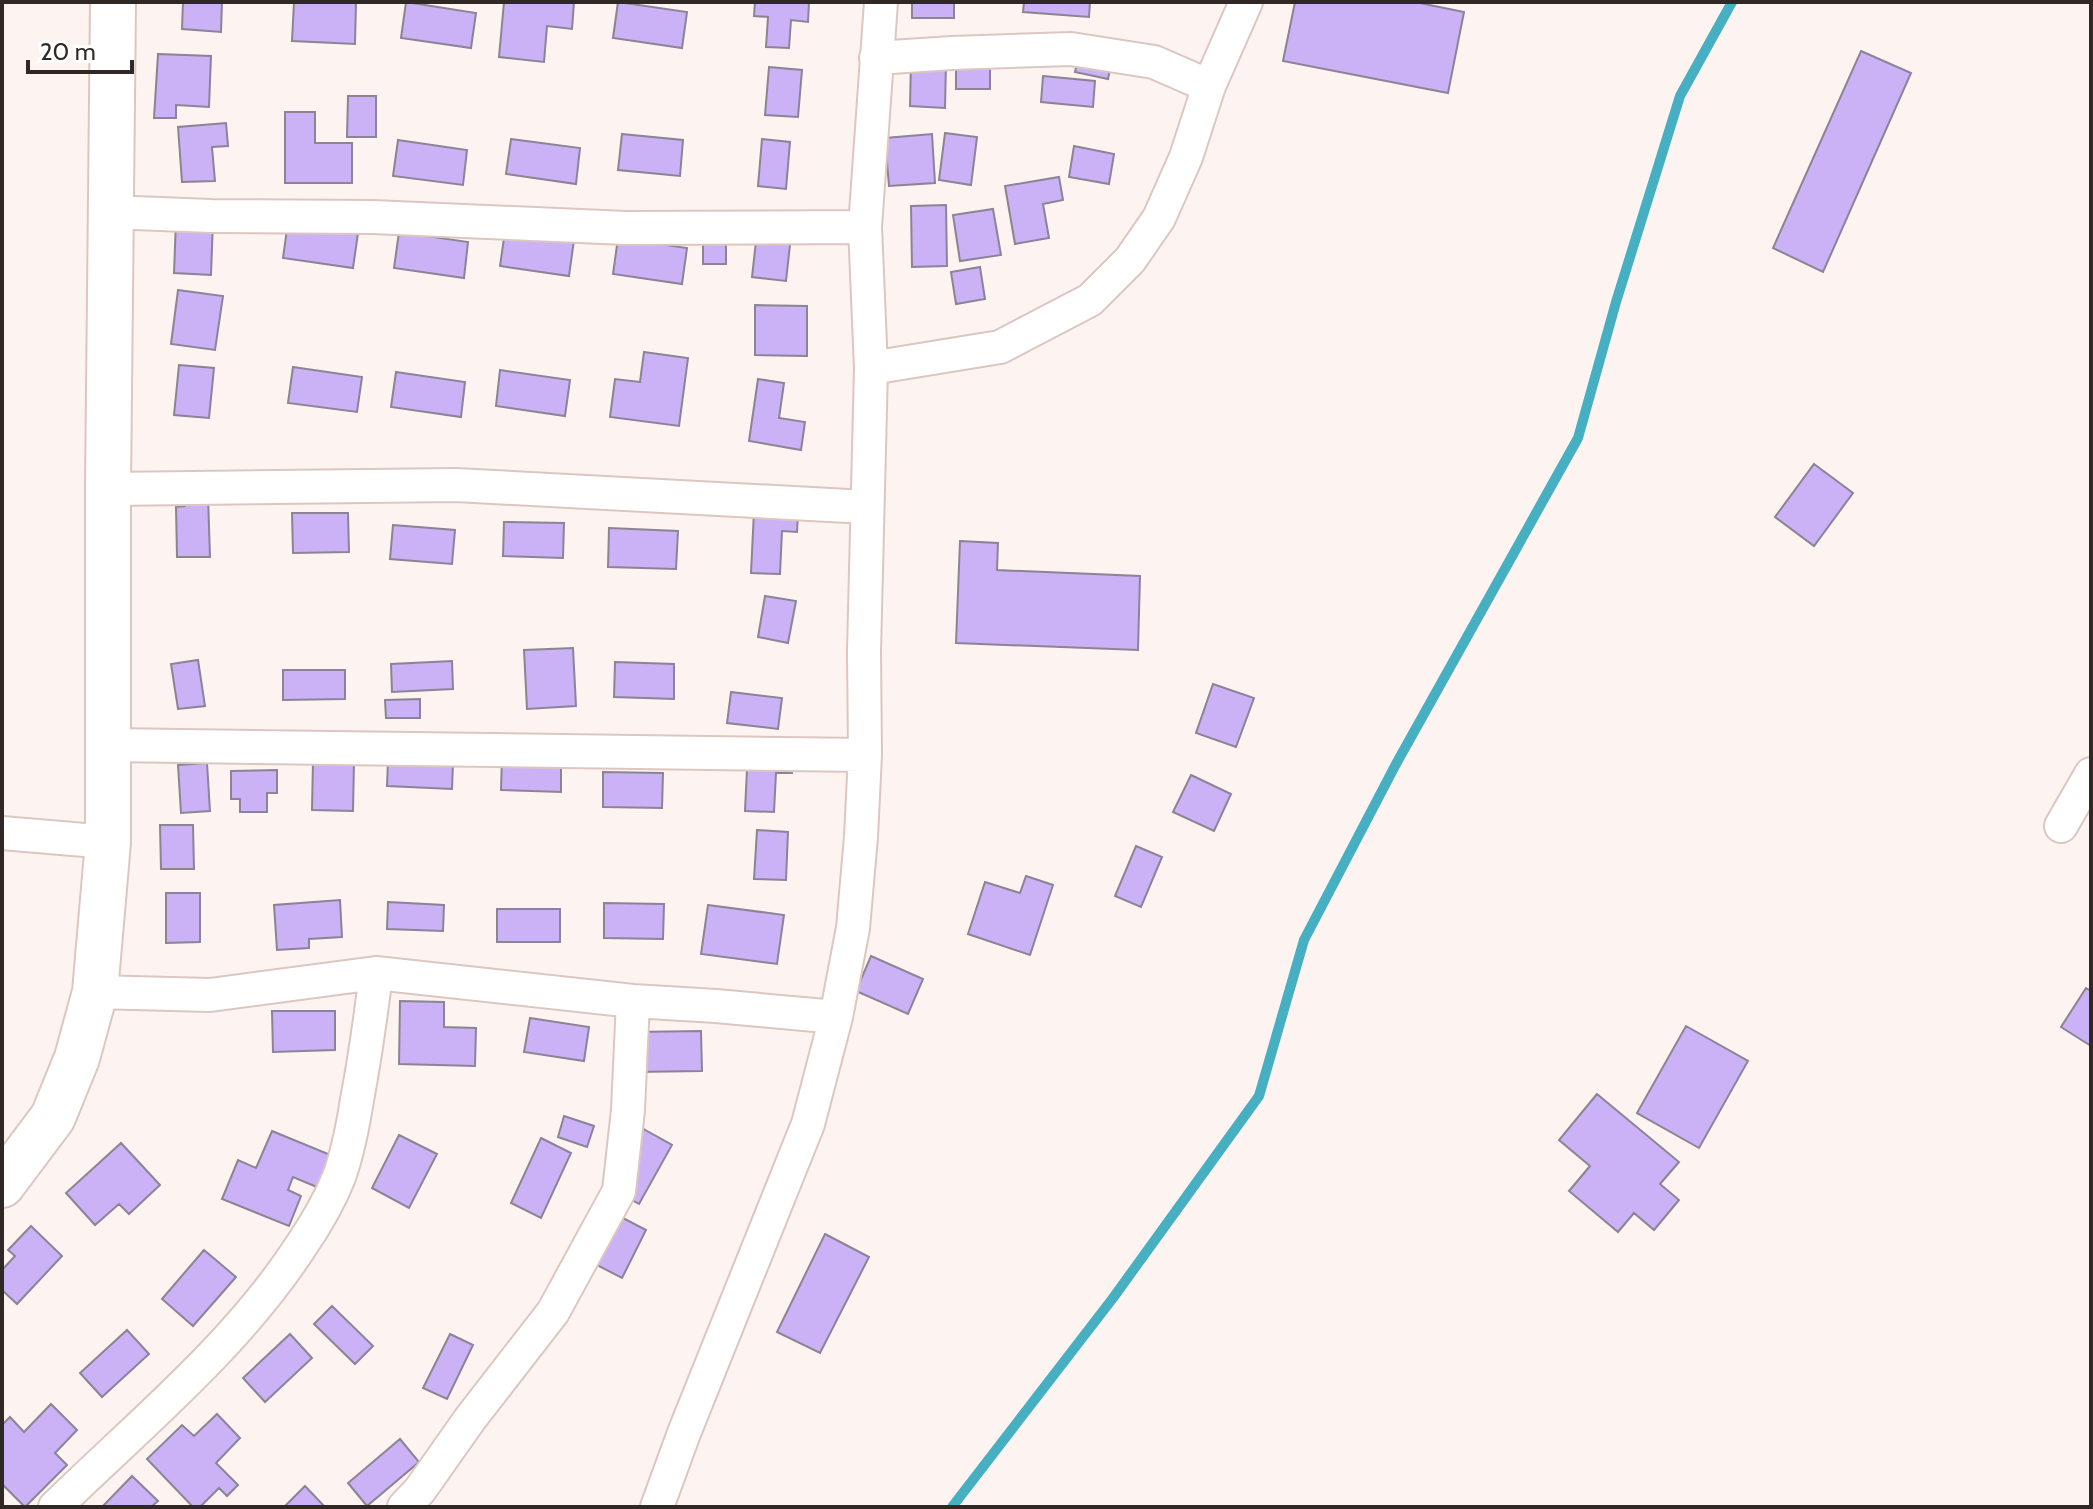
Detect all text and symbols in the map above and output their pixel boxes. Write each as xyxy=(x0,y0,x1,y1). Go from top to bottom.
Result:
scale bar xyxy=(28,24,132,74)
text: 20 m xyxy=(40,37,96,66)

